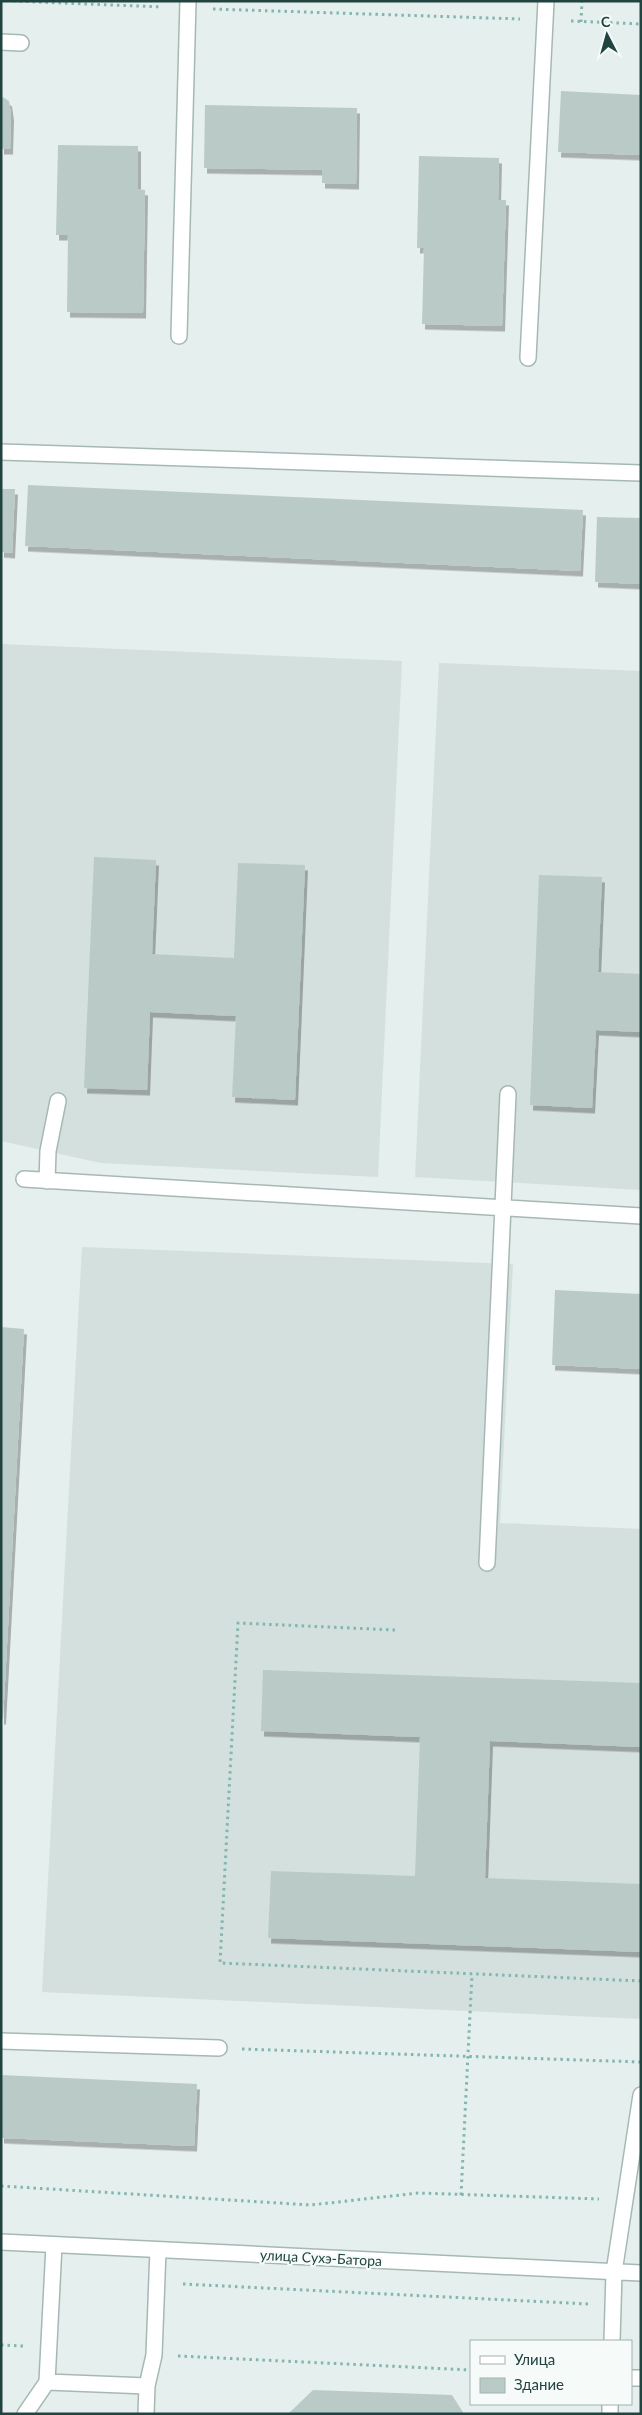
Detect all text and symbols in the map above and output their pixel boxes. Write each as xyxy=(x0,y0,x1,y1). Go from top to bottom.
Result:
north arrow xyxy=(582,10,632,60)
text: С xyxy=(600,13,612,31)
street label: улица Сухэ-Батора xyxy=(260,2246,382,2269)
legend xyxy=(470,2340,632,2405)
text: Улица xyxy=(514,2350,555,2368)
text: Здание xyxy=(514,2375,564,2393)

